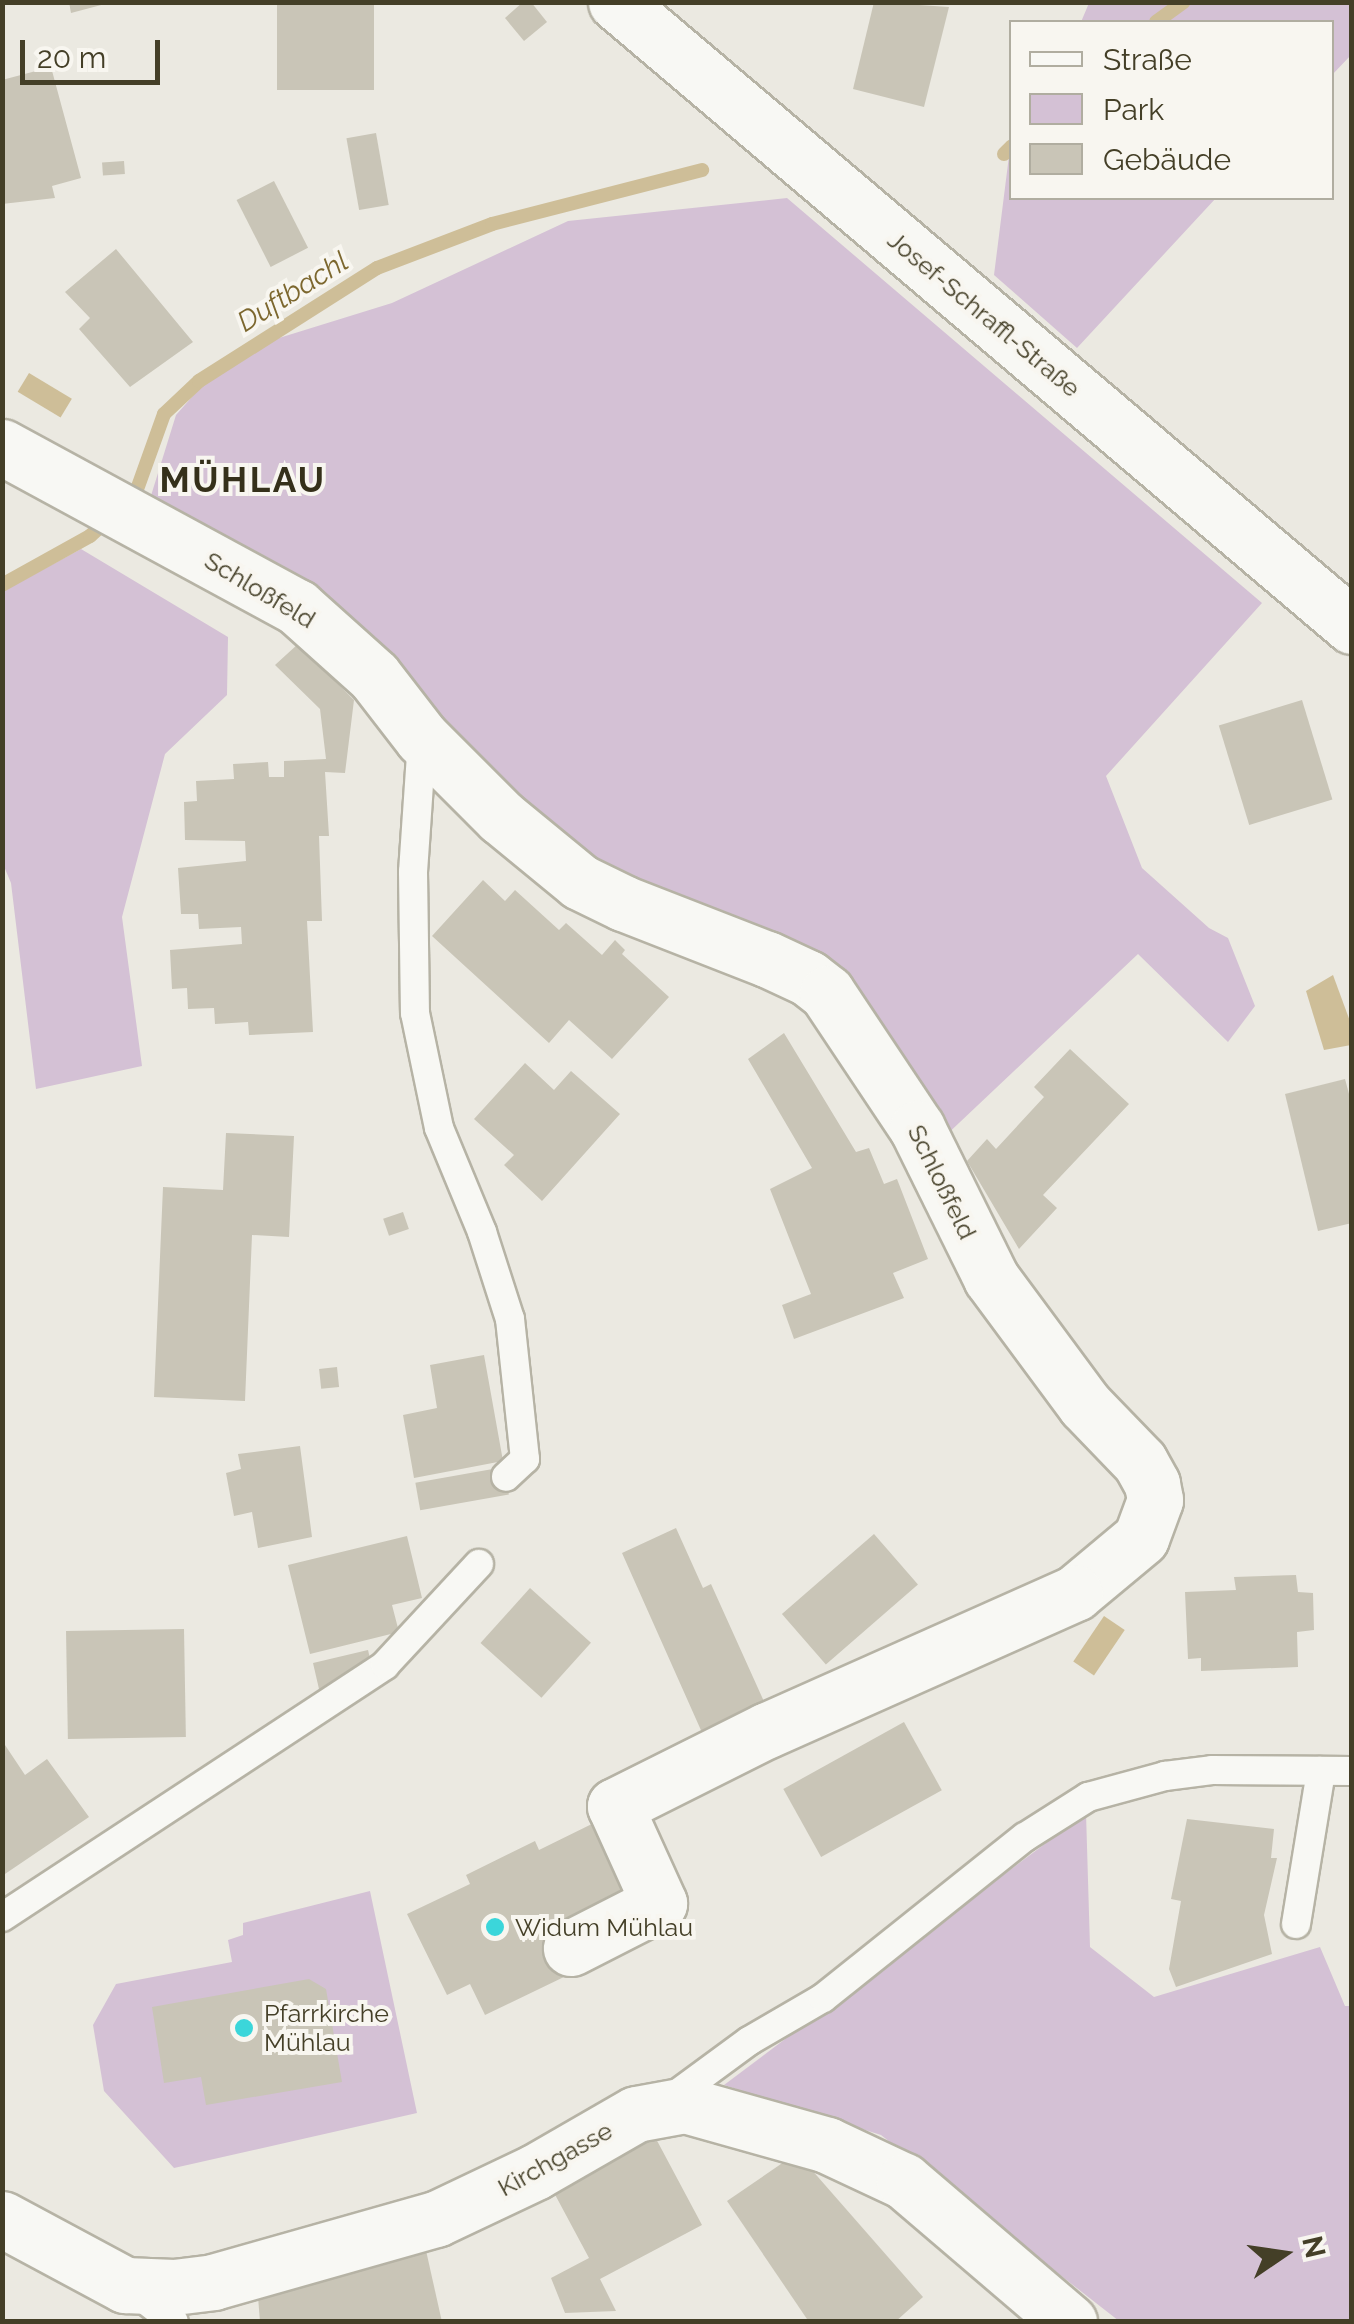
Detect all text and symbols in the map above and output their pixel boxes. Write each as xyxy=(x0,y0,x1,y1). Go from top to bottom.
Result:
scale bar xyxy=(25,20,165,82)
legend xyxy=(1009,20,1334,200)
text: 20 m xyxy=(37,40,106,75)
text: Straße xyxy=(1103,42,1192,77)
text: Park xyxy=(1103,92,1164,127)
text: Gebäude xyxy=(1103,142,1231,177)
street label: Josef-Schraffl-Straße xyxy=(882,225,1086,403)
water label: Duftbachl xyxy=(231,245,355,339)
district label: MÜHLAU xyxy=(160,459,326,501)
street label: Schloßfeld xyxy=(199,545,321,635)
street label: Schloßfeld xyxy=(901,1120,983,1244)
place label: Widum Mühlau xyxy=(515,1912,693,1942)
marker: Widum Mühlau xyxy=(484,1916,506,1938)
place label: Pfarrkirche Mühlau xyxy=(264,1999,389,2058)
marker: Pfarrkirche Mühlau xyxy=(233,2017,255,2039)
street label: Kirchgasse xyxy=(493,2115,617,2203)
north arrow xyxy=(1234,2204,1334,2304)
text: N xyxy=(1295,2233,1332,2261)

